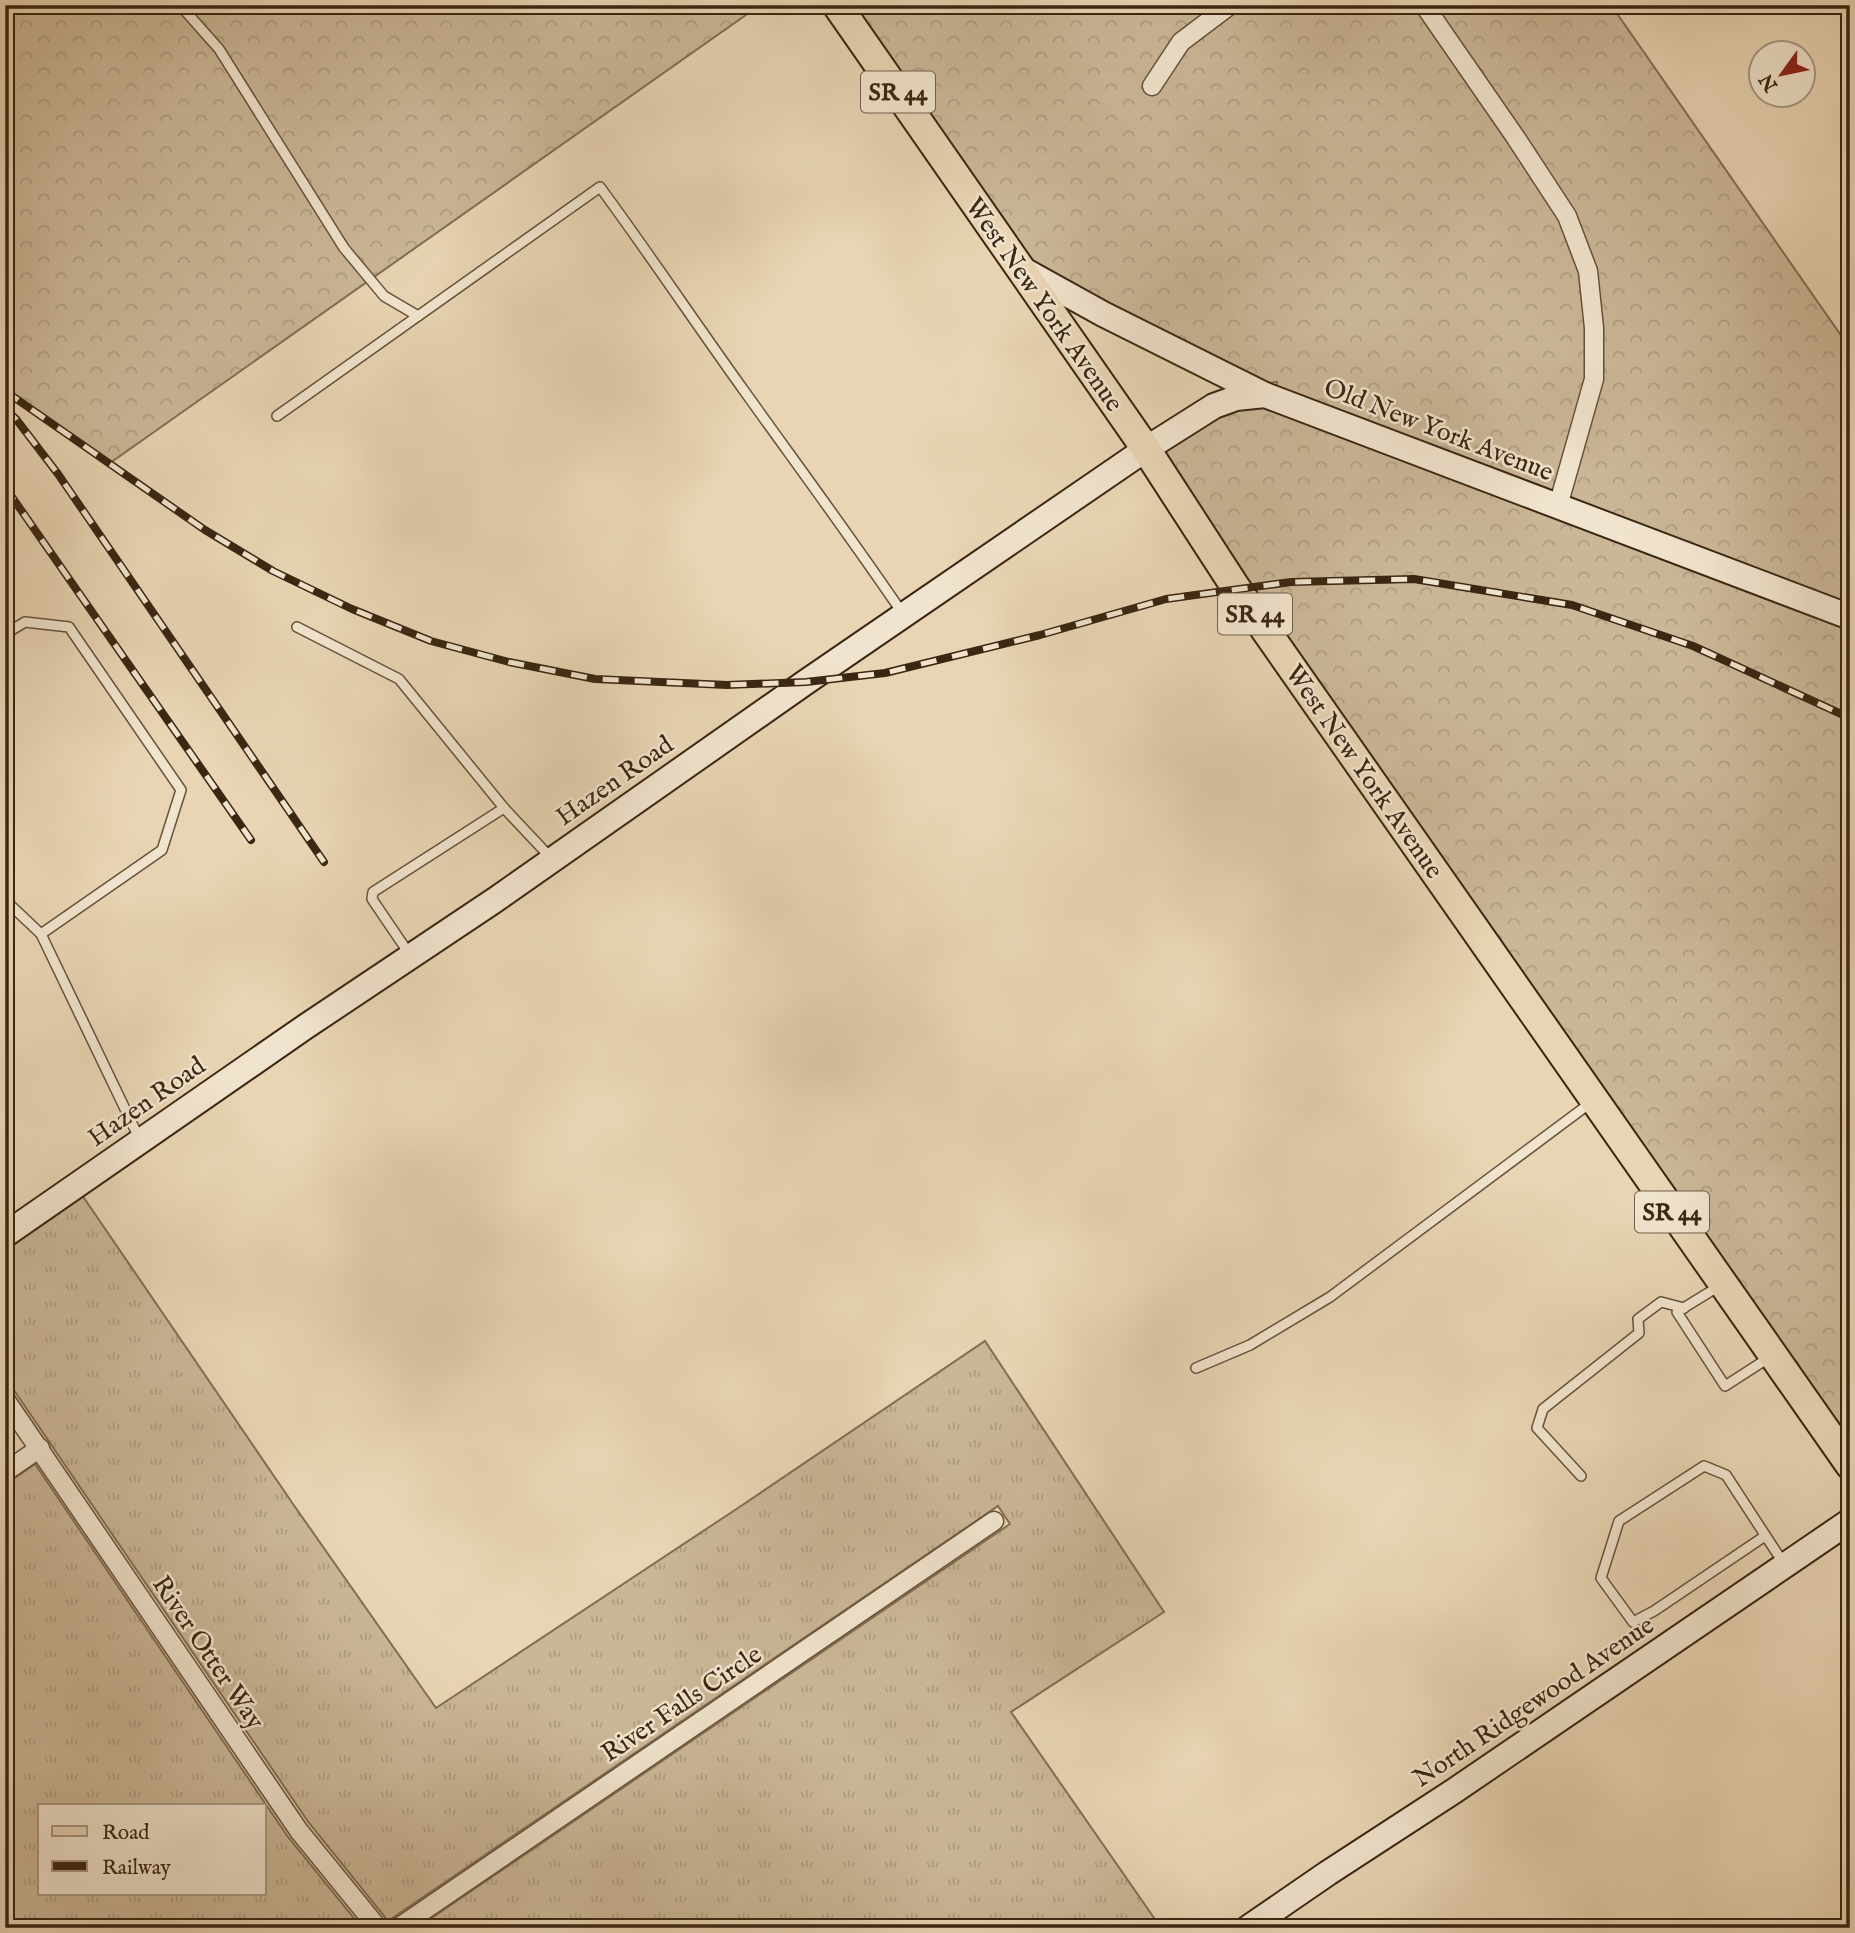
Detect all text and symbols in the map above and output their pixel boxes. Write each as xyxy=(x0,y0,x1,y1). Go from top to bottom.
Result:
north arrow xyxy=(1746,38,1816,108)
text: N xyxy=(1755,68,1785,96)
road number: SR 44 xyxy=(861,72,935,112)
street label: West New York Avenue xyxy=(957,191,1130,418)
street label: Old New York Avenue xyxy=(1319,371,1558,489)
road number: SR 44 xyxy=(1218,594,1292,634)
street label: West New York Avenue xyxy=(1277,658,1450,885)
street label: Hazen Road xyxy=(550,729,680,834)
street label: Hazen Road xyxy=(82,1050,212,1155)
road number: SR 44 xyxy=(1635,1192,1709,1232)
street label: River Otter Way xyxy=(144,1570,271,1736)
street label: North Ridgewood Avenue xyxy=(1407,1609,1661,1795)
street label: River Falls Circle xyxy=(595,1638,768,1770)
legend xyxy=(38,1804,266,1895)
text: Road xyxy=(102,1820,150,1847)
text: Railway xyxy=(102,1855,172,1882)

